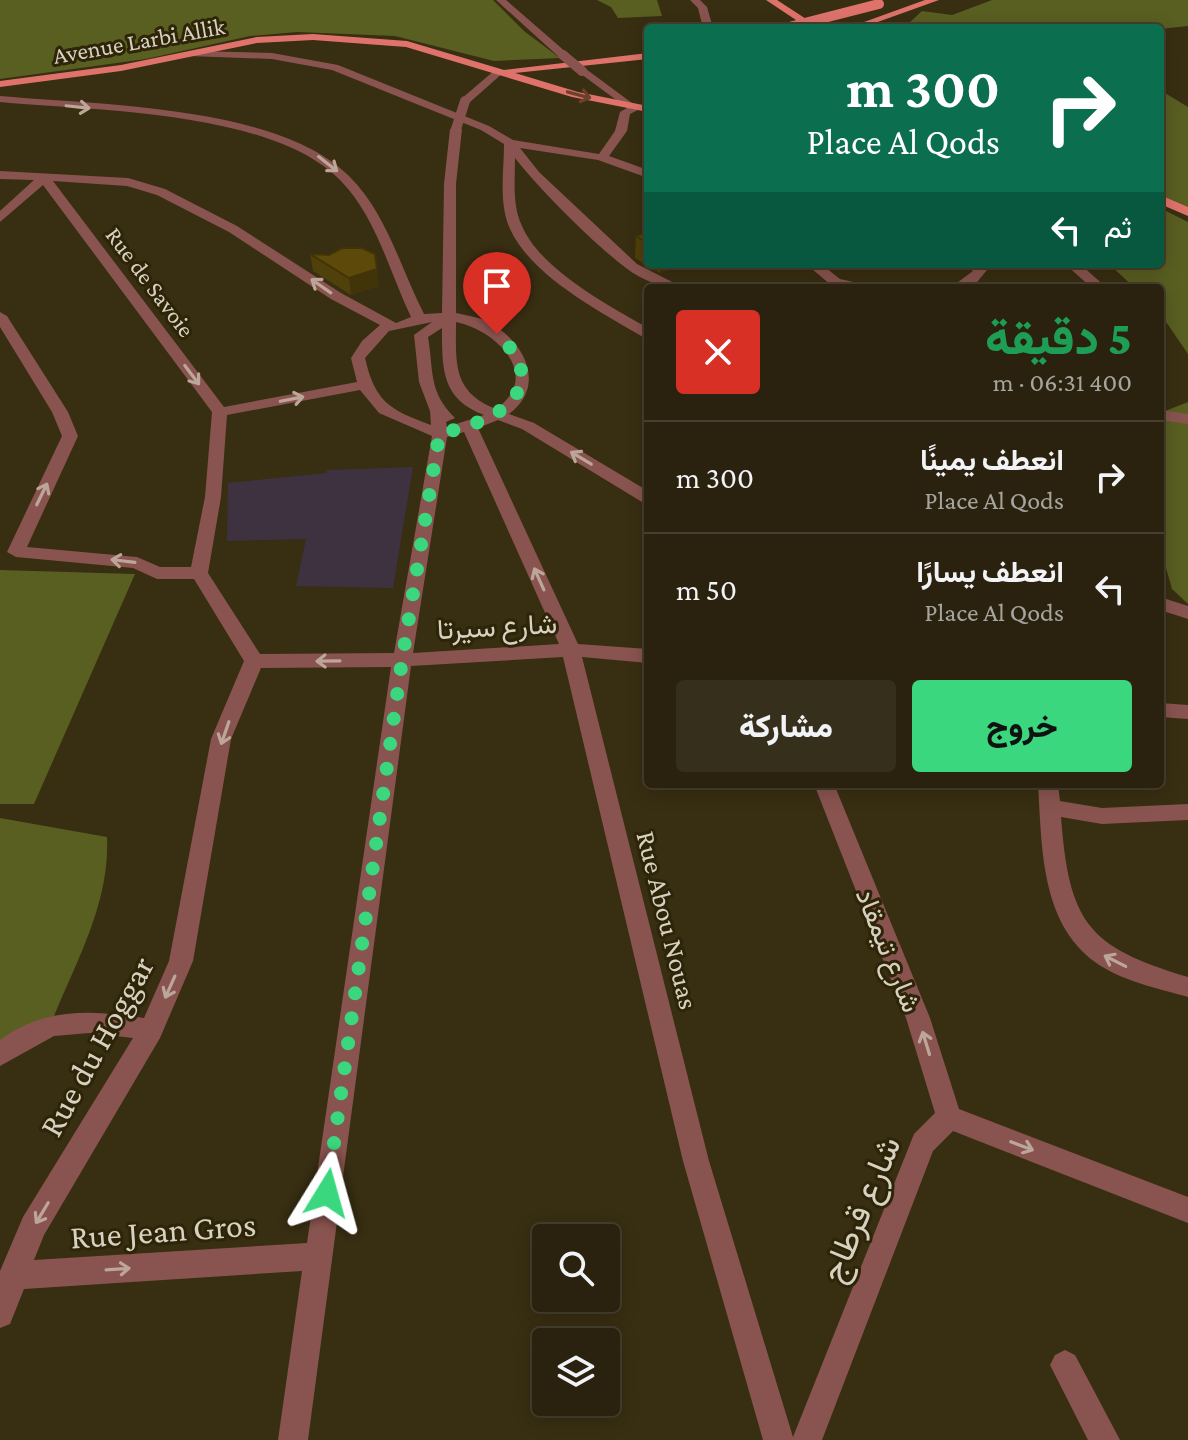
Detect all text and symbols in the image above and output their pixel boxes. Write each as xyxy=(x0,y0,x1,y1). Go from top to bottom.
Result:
street label: Avenue Larbi Allik xyxy=(51,12,227,69)
icon: right xyxy=(1028,56,1132,160)
text: 300 m xyxy=(846,57,1000,119)
one-way arrow xyxy=(565,89,591,104)
one-way arrow xyxy=(64,100,91,115)
text: Place Al Qods xyxy=(807,122,1000,162)
one-way arrow xyxy=(317,155,338,172)
icon: left xyxy=(1044,208,1088,252)
text: ثم xyxy=(1104,211,1132,244)
street label: Rue de Savoie xyxy=(100,222,200,342)
pin xyxy=(463,252,531,334)
icon: arrive xyxy=(475,264,519,308)
one-way arrow xyxy=(310,278,332,294)
button: close xyxy=(676,310,760,394)
text: 5 دقيقة xyxy=(985,311,1132,364)
one-way arrow xyxy=(183,364,200,385)
text: 400 m · 06:31 xyxy=(993,368,1132,397)
one-way arrow xyxy=(278,390,304,405)
text: انعطف يمينًا xyxy=(920,443,1064,476)
one-way arrow xyxy=(570,450,593,466)
icon: right xyxy=(1088,455,1132,499)
text: 300 m xyxy=(676,461,754,494)
one-way arrow xyxy=(35,482,50,506)
text: Place Al Qods xyxy=(924,486,1064,515)
one-way arrow xyxy=(111,554,137,569)
text: انعطف يسارًا xyxy=(916,555,1064,588)
one-way arrow xyxy=(531,567,546,591)
icon: left xyxy=(1088,567,1132,611)
text: 50 m xyxy=(676,573,737,606)
text: Place Al Qods xyxy=(924,598,1064,627)
street label: شارع سيرتا xyxy=(436,608,558,648)
one-way arrow xyxy=(315,653,342,668)
button: مشاركة xyxy=(676,680,896,772)
button: خروج xyxy=(912,680,1132,772)
one-way arrow xyxy=(216,721,231,746)
street label: Rue Abou Nouas xyxy=(630,828,705,1012)
street label: شارع تيمقاد xyxy=(847,884,927,1018)
street label: Rue du Hoggar xyxy=(32,950,162,1143)
one-way arrow xyxy=(1103,952,1127,968)
one-way arrow xyxy=(161,974,176,998)
one-way arrow xyxy=(918,1031,932,1056)
street label: شارع قرطاج xyxy=(813,1131,911,1289)
one-way arrow xyxy=(1009,1140,1034,1154)
position arrow xyxy=(285,1151,369,1235)
one-way arrow xyxy=(33,1201,49,1224)
street label: Rue Jean Gros xyxy=(69,1206,257,1255)
map controls xyxy=(532,1224,620,1416)
button: search xyxy=(532,1224,620,1312)
one-way arrow xyxy=(104,1261,131,1276)
button: layers xyxy=(532,1328,620,1416)

